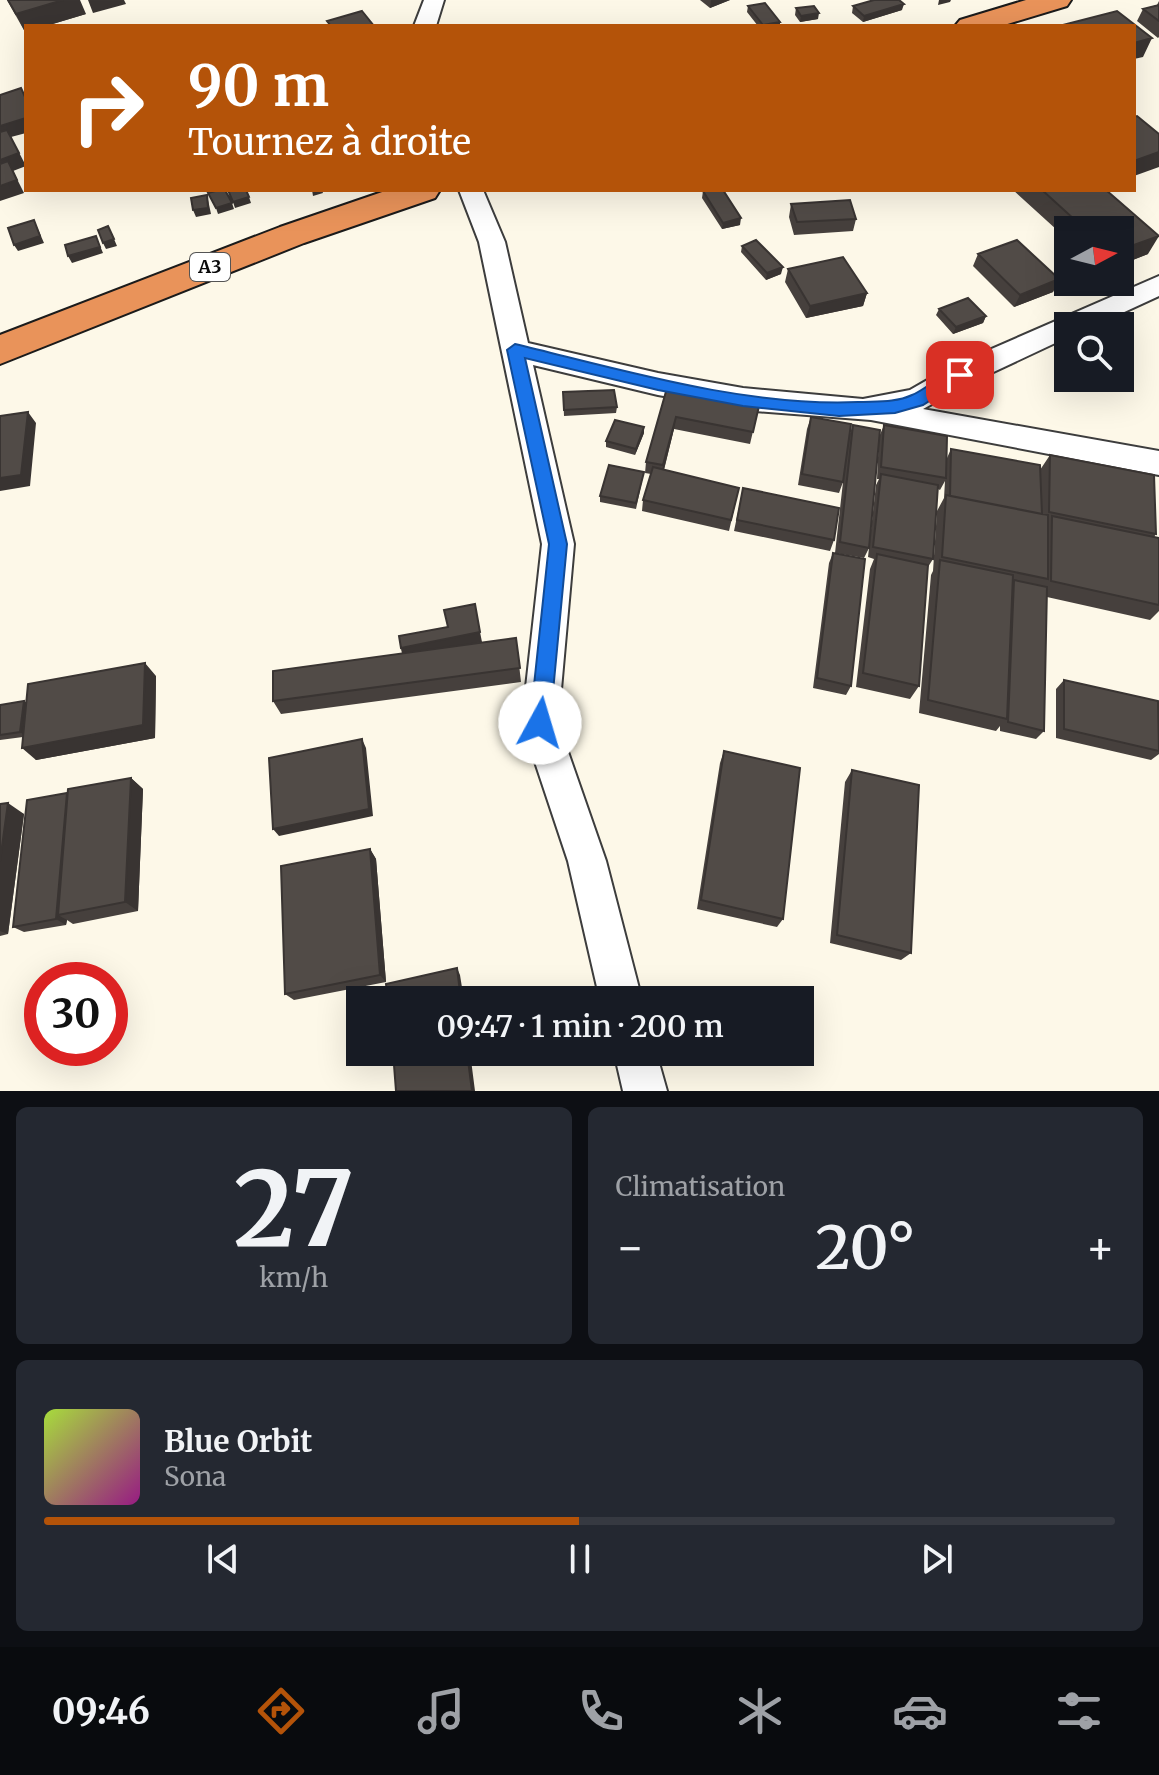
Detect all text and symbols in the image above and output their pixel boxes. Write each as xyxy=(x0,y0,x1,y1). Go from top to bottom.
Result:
text: 90 m xyxy=(188,51,329,121)
icon: right xyxy=(56,56,160,160)
text: Tournez à droite xyxy=(188,120,471,165)
north arrow xyxy=(1054,216,1134,296)
map controls xyxy=(1054,216,1134,392)
road number: A3 xyxy=(190,253,230,281)
button: search xyxy=(1054,312,1134,392)
pin xyxy=(926,341,994,409)
icon: arrive xyxy=(938,353,982,397)
position arrow xyxy=(498,681,582,765)
speed limit sign: 30 xyxy=(24,962,128,1066)
text: 09:47 · 1 min · 200 m xyxy=(436,1007,724,1045)
text: 27 xyxy=(234,1144,354,1274)
text: Climatisation xyxy=(616,1170,785,1203)
text: 20° xyxy=(815,1210,915,1285)
text: − xyxy=(616,1220,645,1275)
text: + xyxy=(1086,1220,1115,1275)
text: km/h xyxy=(259,1261,328,1294)
text: Blue Orbit xyxy=(164,1422,312,1460)
text: Sona xyxy=(164,1460,226,1493)
icon: previous xyxy=(201,1537,245,1581)
icon: pause xyxy=(558,1537,602,1581)
icon: next xyxy=(915,1537,959,1581)
icon: directions xyxy=(253,1683,309,1739)
icon: music xyxy=(413,1683,469,1739)
icon: phone xyxy=(573,1683,629,1739)
icon: climate xyxy=(732,1683,788,1739)
icon: car xyxy=(892,1683,948,1739)
icon: filters xyxy=(1051,1683,1107,1739)
text: 09:46 xyxy=(52,1689,150,1734)

